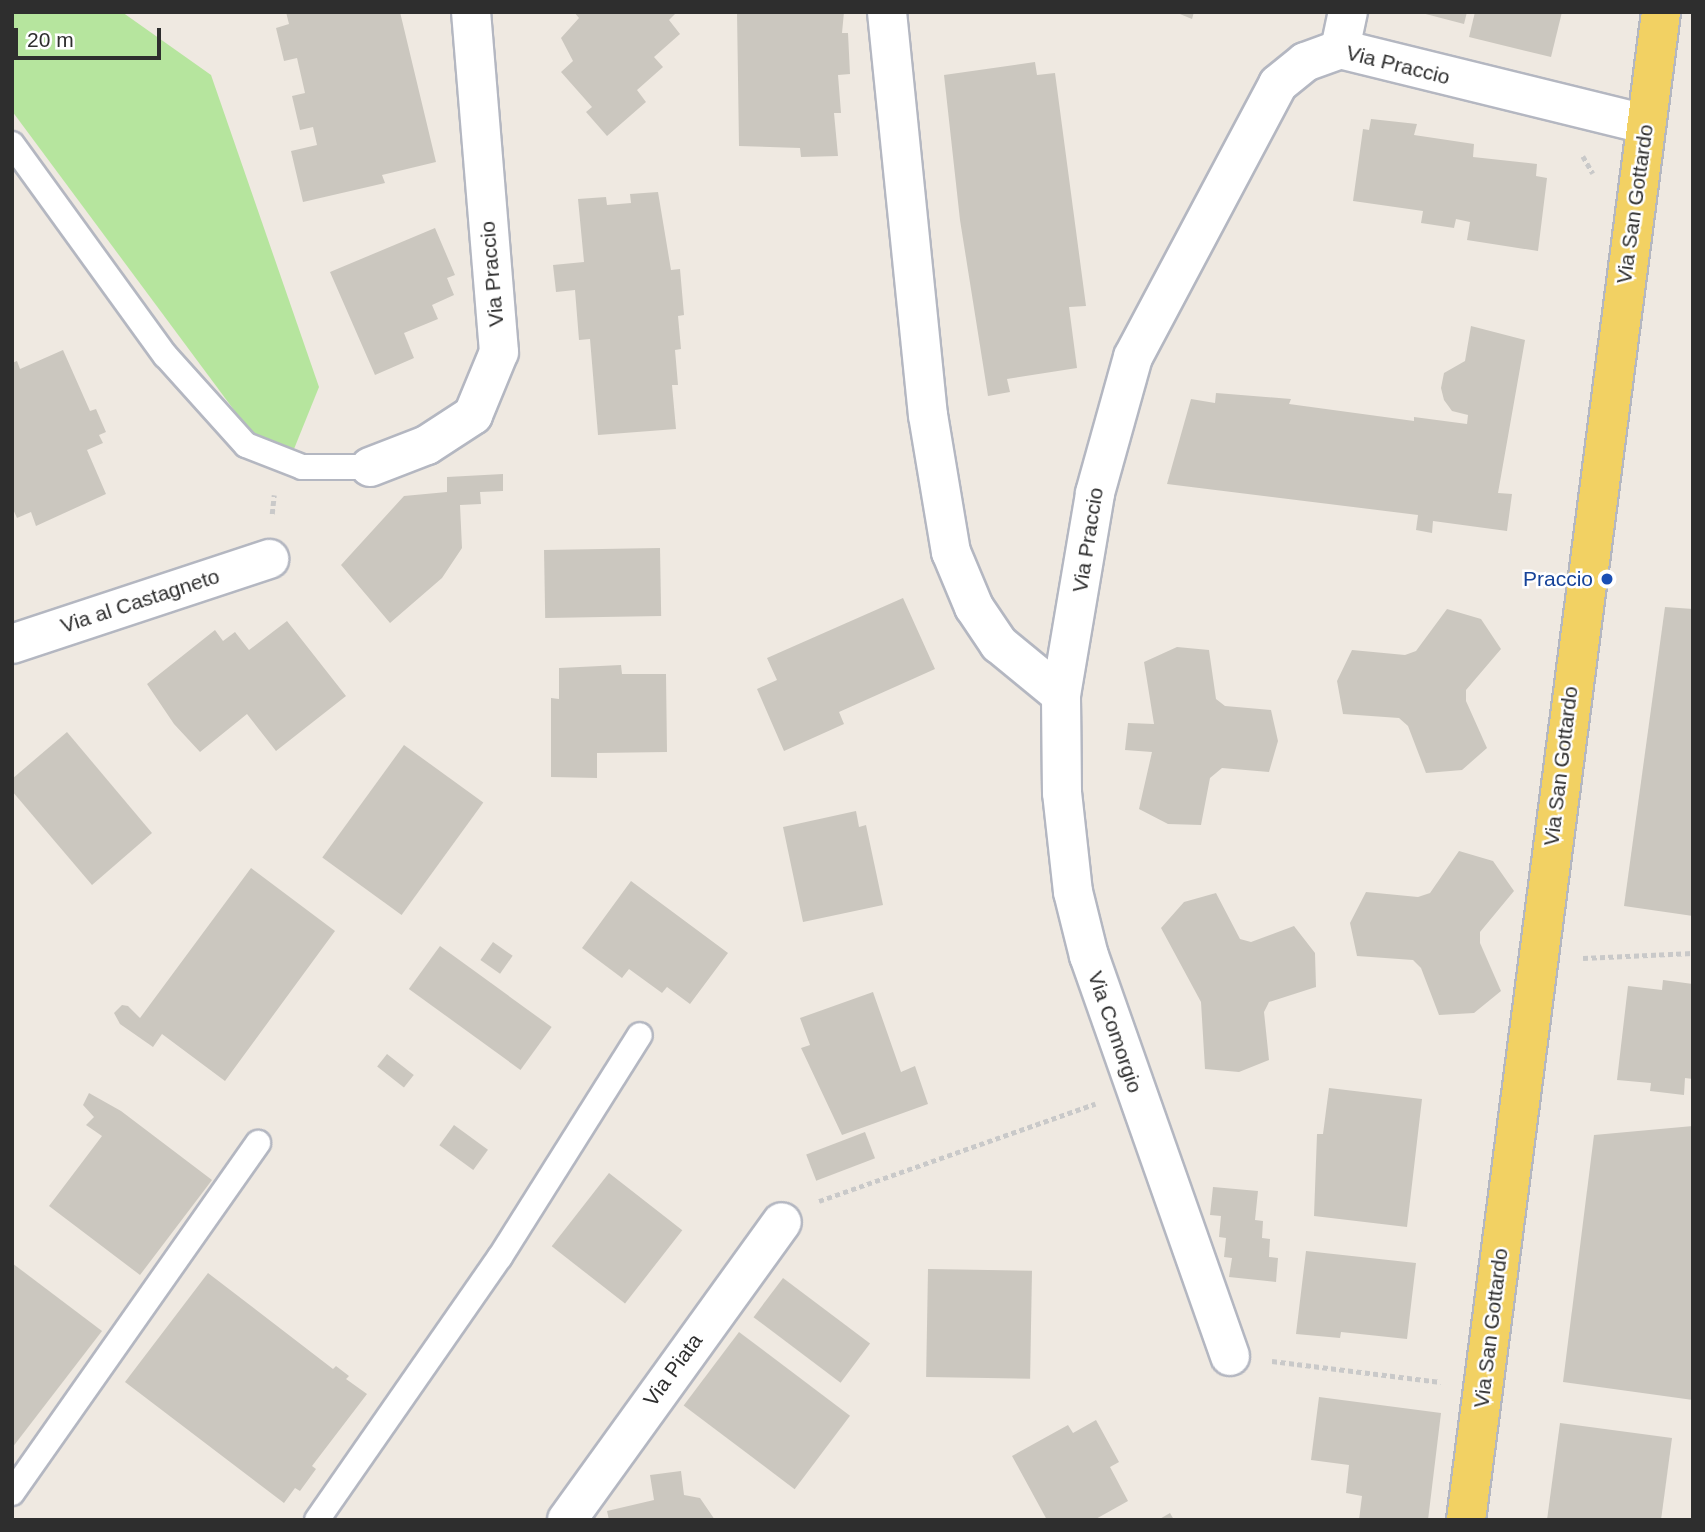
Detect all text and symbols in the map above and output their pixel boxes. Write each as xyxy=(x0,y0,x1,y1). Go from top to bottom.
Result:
scale bar xyxy=(18,14,164,58)
text: 20 m xyxy=(27,28,74,51)
street label: Via Praccio xyxy=(1344,40,1452,90)
street label: Via San Gottardo xyxy=(1611,123,1659,285)
street label: Via Praccio xyxy=(475,220,509,328)
street label: Via Praccio xyxy=(1067,486,1109,594)
street label: Via al Castagneto xyxy=(57,563,223,639)
place label: Praccio xyxy=(1523,566,1593,592)
marker: Praccio xyxy=(1599,571,1615,587)
street label: Via San Gottardo xyxy=(1539,685,1583,847)
street label: Via Comorgio xyxy=(1082,968,1148,1096)
street label: Via San Gottardo xyxy=(1469,1247,1513,1409)
street label: Via Piata xyxy=(638,1329,708,1411)

